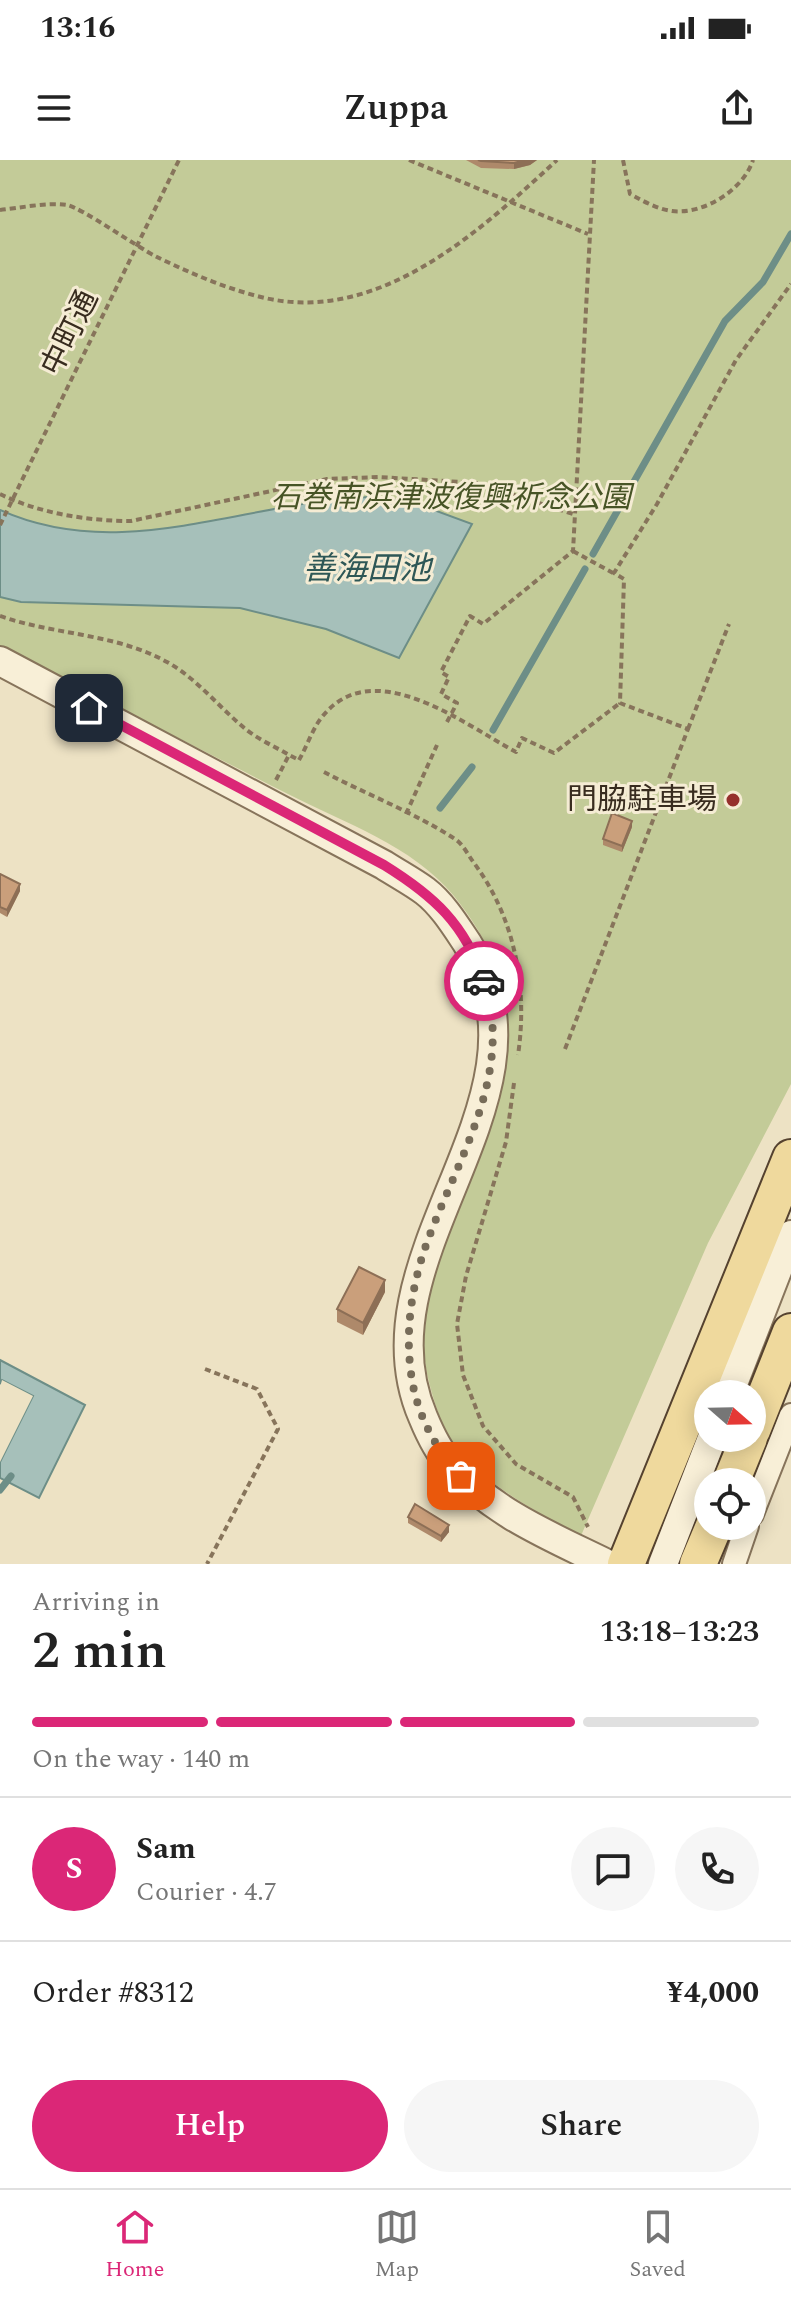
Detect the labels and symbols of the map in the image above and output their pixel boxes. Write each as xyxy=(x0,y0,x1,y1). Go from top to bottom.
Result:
street label: 中町通 xyxy=(30,282,110,384)
park label: 石巻南浜津波復興祈念公園 xyxy=(271,475,635,521)
water label: 善海田池 xyxy=(303,545,434,594)
pin xyxy=(55,674,123,742)
place label: 門脇駐車場 xyxy=(567,777,717,823)
marker: 門脇駐車場 xyxy=(724,791,742,809)
courier xyxy=(444,941,524,1021)
north arrow xyxy=(694,1380,766,1452)
pin xyxy=(427,1442,495,1510)

